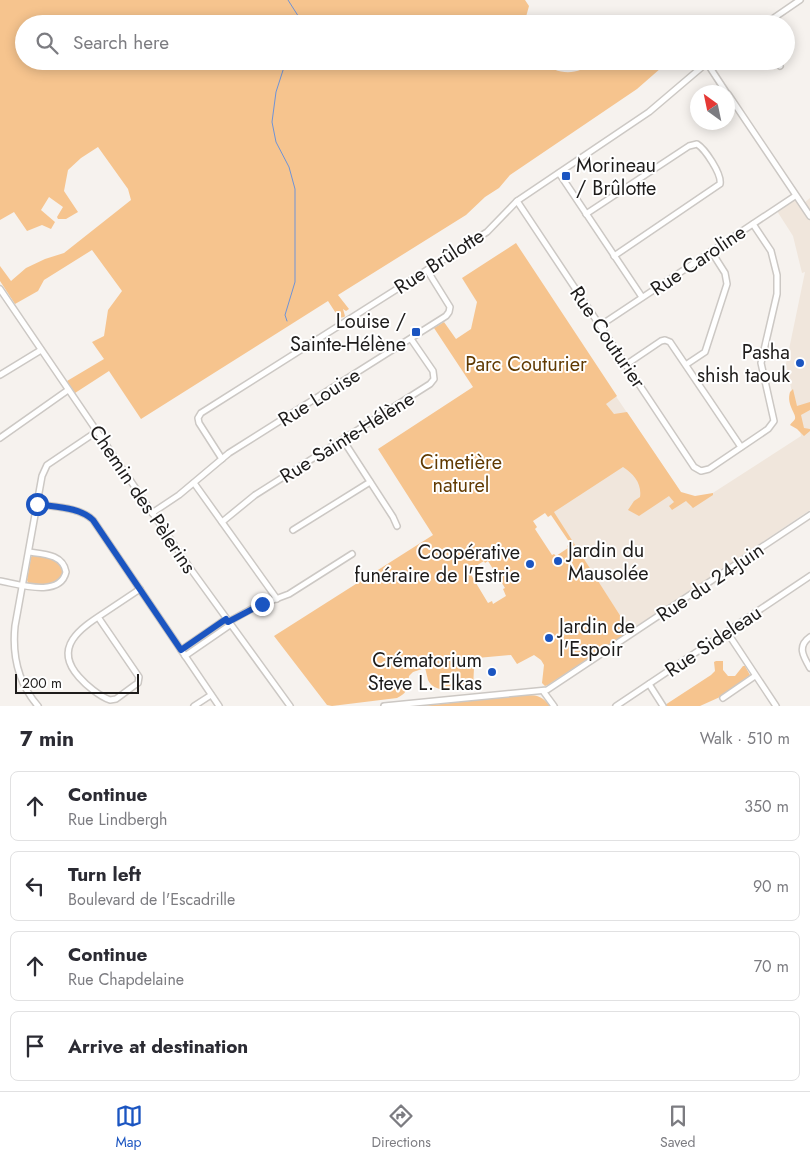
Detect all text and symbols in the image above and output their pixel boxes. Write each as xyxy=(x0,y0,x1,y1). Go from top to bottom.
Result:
search box xyxy=(15,15,795,70)
icon: search xyxy=(33,29,61,57)
text: Search here xyxy=(73,29,169,56)
north arrow xyxy=(690,85,735,130)
place label: Morineau / Brûlotte xyxy=(576,151,656,203)
marker: Morineau / Brûlotte xyxy=(560,170,572,182)
street label: Rue Caroline xyxy=(645,218,752,303)
street label: Rue Brûlotte xyxy=(389,221,490,301)
street label: Rue Couturier xyxy=(563,280,653,394)
place label: Louise / Sainte-Hélène xyxy=(290,307,406,359)
marker: Louise / Sainte-Hélène xyxy=(410,326,422,338)
place label: Pasha shish taouk xyxy=(697,338,790,390)
park label: Parc Couturier xyxy=(465,350,587,379)
marker: Pasha shish taouk xyxy=(794,357,806,369)
street label: Rue Louise xyxy=(273,361,366,434)
street label: Rue Sainte-Hélène xyxy=(274,384,420,490)
street label: Chemin des Pèlerins xyxy=(82,419,203,579)
park label: Cimetière naturel xyxy=(420,448,502,500)
route start xyxy=(26,493,49,516)
place label: Jardin du Mausolée xyxy=(565,536,649,588)
street label: Rue du 24-Juin xyxy=(651,536,770,629)
place label: Coopérative funéraire de l'Estrie xyxy=(354,538,520,590)
marker: Jardin du Mausolée xyxy=(552,555,564,567)
marker: Coopérative funéraire de l'Estrie xyxy=(524,558,536,570)
route end xyxy=(251,593,274,616)
street label: Rue Sideleau xyxy=(659,598,767,684)
place label: Jardin de l'Espoir xyxy=(556,612,635,664)
marker: Jardin de l'Espoir xyxy=(543,632,555,644)
place label: Crématorium Steve L. Elkas xyxy=(368,646,482,698)
marker: Crématorium Steve L. Elkas xyxy=(486,666,498,678)
scale bar xyxy=(15,671,139,694)
text: 200 m xyxy=(22,673,62,693)
text: 7 min xyxy=(20,724,74,754)
text: Walk · 510 m xyxy=(700,727,790,750)
text: Continue xyxy=(68,781,147,808)
icon: ahead xyxy=(21,792,49,820)
text: 350 m xyxy=(744,795,789,818)
text: Rue Lindbergh xyxy=(68,808,167,831)
text: Turn left xyxy=(68,861,141,888)
icon: left xyxy=(21,872,49,900)
text: 90 m xyxy=(753,875,789,898)
text: Boulevard de l'Escadrille xyxy=(68,888,235,911)
text: Continue xyxy=(68,941,147,968)
icon: ahead xyxy=(21,952,49,980)
text: 70 m xyxy=(754,955,789,978)
text: Rue Chapdelaine xyxy=(68,968,184,991)
icon: arrive xyxy=(21,1032,49,1060)
text: Arrive at destination xyxy=(68,1033,248,1060)
tab: Map xyxy=(115,1102,143,1152)
tab: Directions xyxy=(372,1102,431,1152)
tab: Saved xyxy=(660,1102,695,1152)

